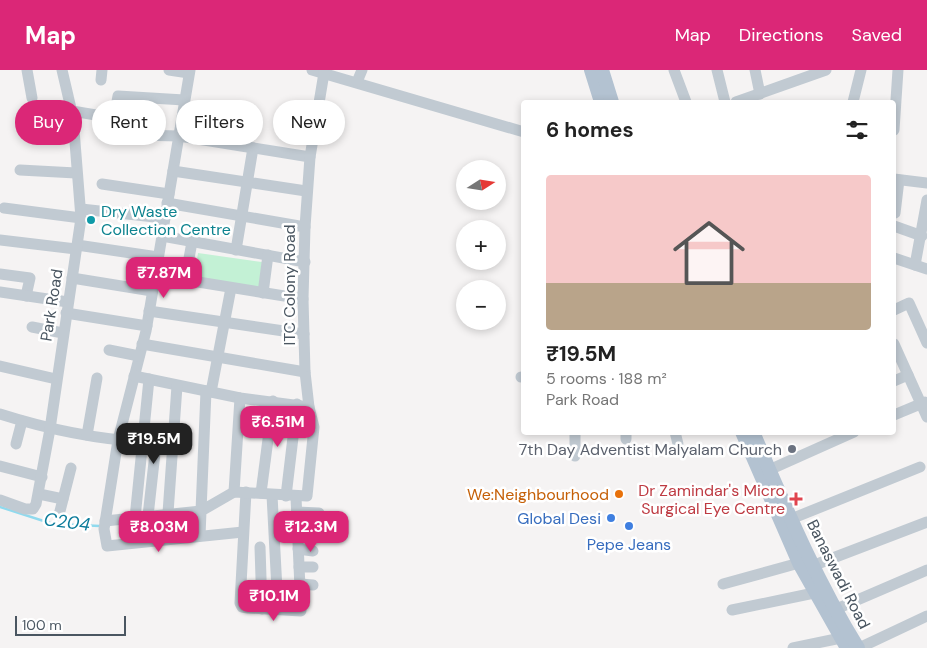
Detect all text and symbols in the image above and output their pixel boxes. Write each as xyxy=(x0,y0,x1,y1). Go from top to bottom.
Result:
text: Map xyxy=(25,20,76,51)
text: Map xyxy=(675,23,711,47)
text: Directions xyxy=(739,23,824,47)
text: Saved xyxy=(852,23,902,47)
chip: Buy xyxy=(15,100,82,145)
chip: Rent xyxy=(92,100,166,145)
chip: Filters xyxy=(176,100,263,145)
chip: New xyxy=(273,100,345,145)
text: 6 homes xyxy=(546,116,634,144)
icon: filters xyxy=(843,116,871,144)
north arrow xyxy=(456,160,506,210)
map controls xyxy=(456,160,506,330)
place label: Dry Waste Collection Centre xyxy=(101,201,231,240)
icon: home xyxy=(664,208,754,298)
marker: Dry Waste Collection Centre xyxy=(85,214,97,226)
button: + xyxy=(456,220,506,270)
street label: ITC Colony Road xyxy=(279,224,300,346)
pin: ₹7.87M xyxy=(123,256,205,299)
text: ₹7.87M xyxy=(137,262,191,283)
street label: Park Road xyxy=(35,267,68,343)
button: − xyxy=(456,280,506,330)
text: ₹19.5M xyxy=(546,340,616,368)
text: 5 rooms · 188 m² xyxy=(546,368,667,389)
text: Park Road xyxy=(546,389,619,410)
pin: ₹6.51M xyxy=(237,406,319,448)
text: ₹6.51M xyxy=(251,411,305,432)
pin: ₹19.5M xyxy=(113,422,195,465)
text: ₹19.5M xyxy=(127,428,181,449)
place label: 7th Day Adventist Malyalam Church xyxy=(519,439,782,460)
marker: 7th Day Adventist Malyalam Church xyxy=(786,443,798,455)
place label: Dr Zamindar's Micro Surgical Eye Centre xyxy=(638,480,785,519)
place label: We:Neighbourhood xyxy=(467,484,609,505)
marker: We:Neighbourhood xyxy=(613,488,625,500)
marker: Dr Zamindar's Micro Surgical Eye Centre xyxy=(789,492,803,506)
water label: C204 xyxy=(42,507,92,537)
place label: Global Desi xyxy=(517,508,601,529)
pin: ₹8.03M xyxy=(118,510,200,553)
pin: ₹12.3M xyxy=(270,510,352,553)
marker: Global Desi xyxy=(605,512,617,524)
text: ₹8.03M xyxy=(130,516,188,537)
text: ₹12.3M xyxy=(285,516,337,537)
street label: Banaswadi Road xyxy=(802,516,875,632)
marker: Pepe Jeans xyxy=(623,520,635,532)
place label: Pepe Jeans xyxy=(587,534,671,555)
pin: ₹10.1M xyxy=(233,580,315,622)
text: ₹10.1M xyxy=(249,585,299,606)
scale bar xyxy=(15,613,126,636)
text: 100 m xyxy=(22,616,62,634)

